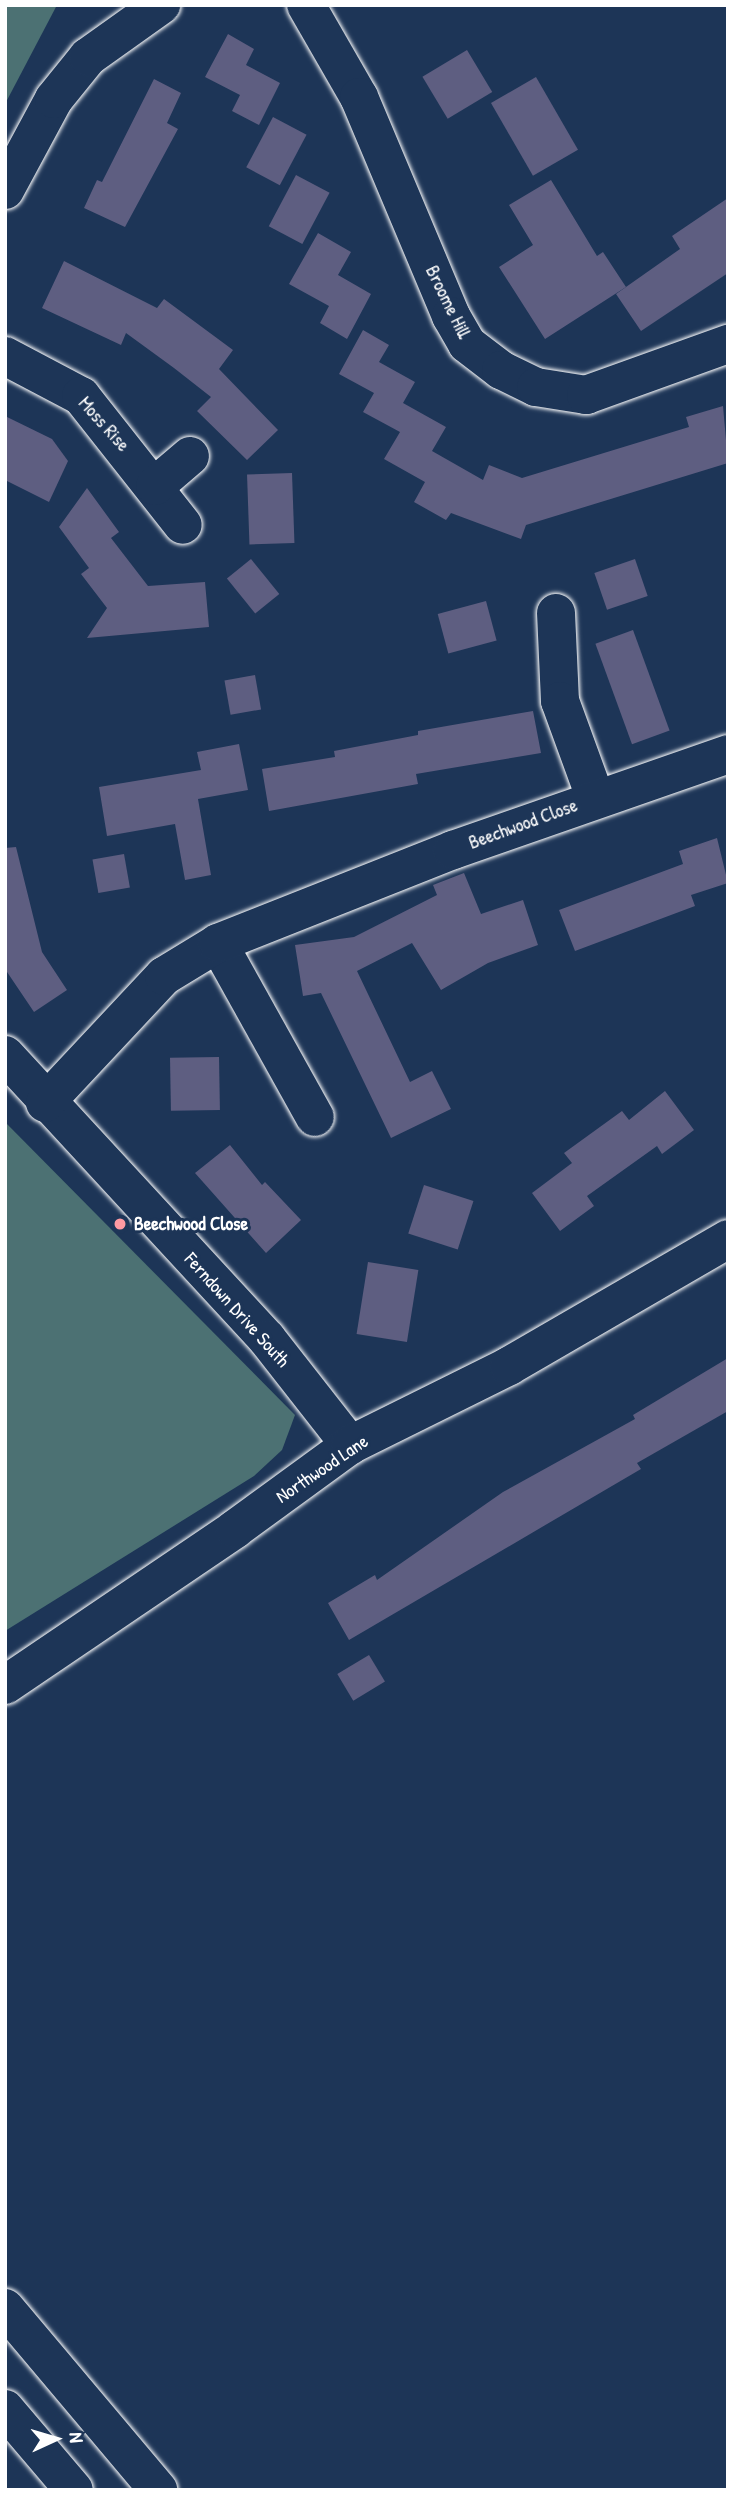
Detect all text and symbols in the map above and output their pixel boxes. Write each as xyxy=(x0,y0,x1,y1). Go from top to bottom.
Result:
street label: Broome Hill xyxy=(421,262,475,342)
street label: Moss Rise xyxy=(74,392,134,456)
street label: Beechwood Close xyxy=(466,794,580,854)
place label: Beechwood Close xyxy=(134,1213,248,1235)
marker: Beechwood Close xyxy=(112,1216,128,1232)
street label: Ferndown Drive South xyxy=(180,1248,294,1372)
street label: Northwood Lane xyxy=(272,1430,372,1508)
north arrow xyxy=(21,2404,91,2474)
text: N xyxy=(64,2432,90,2443)

